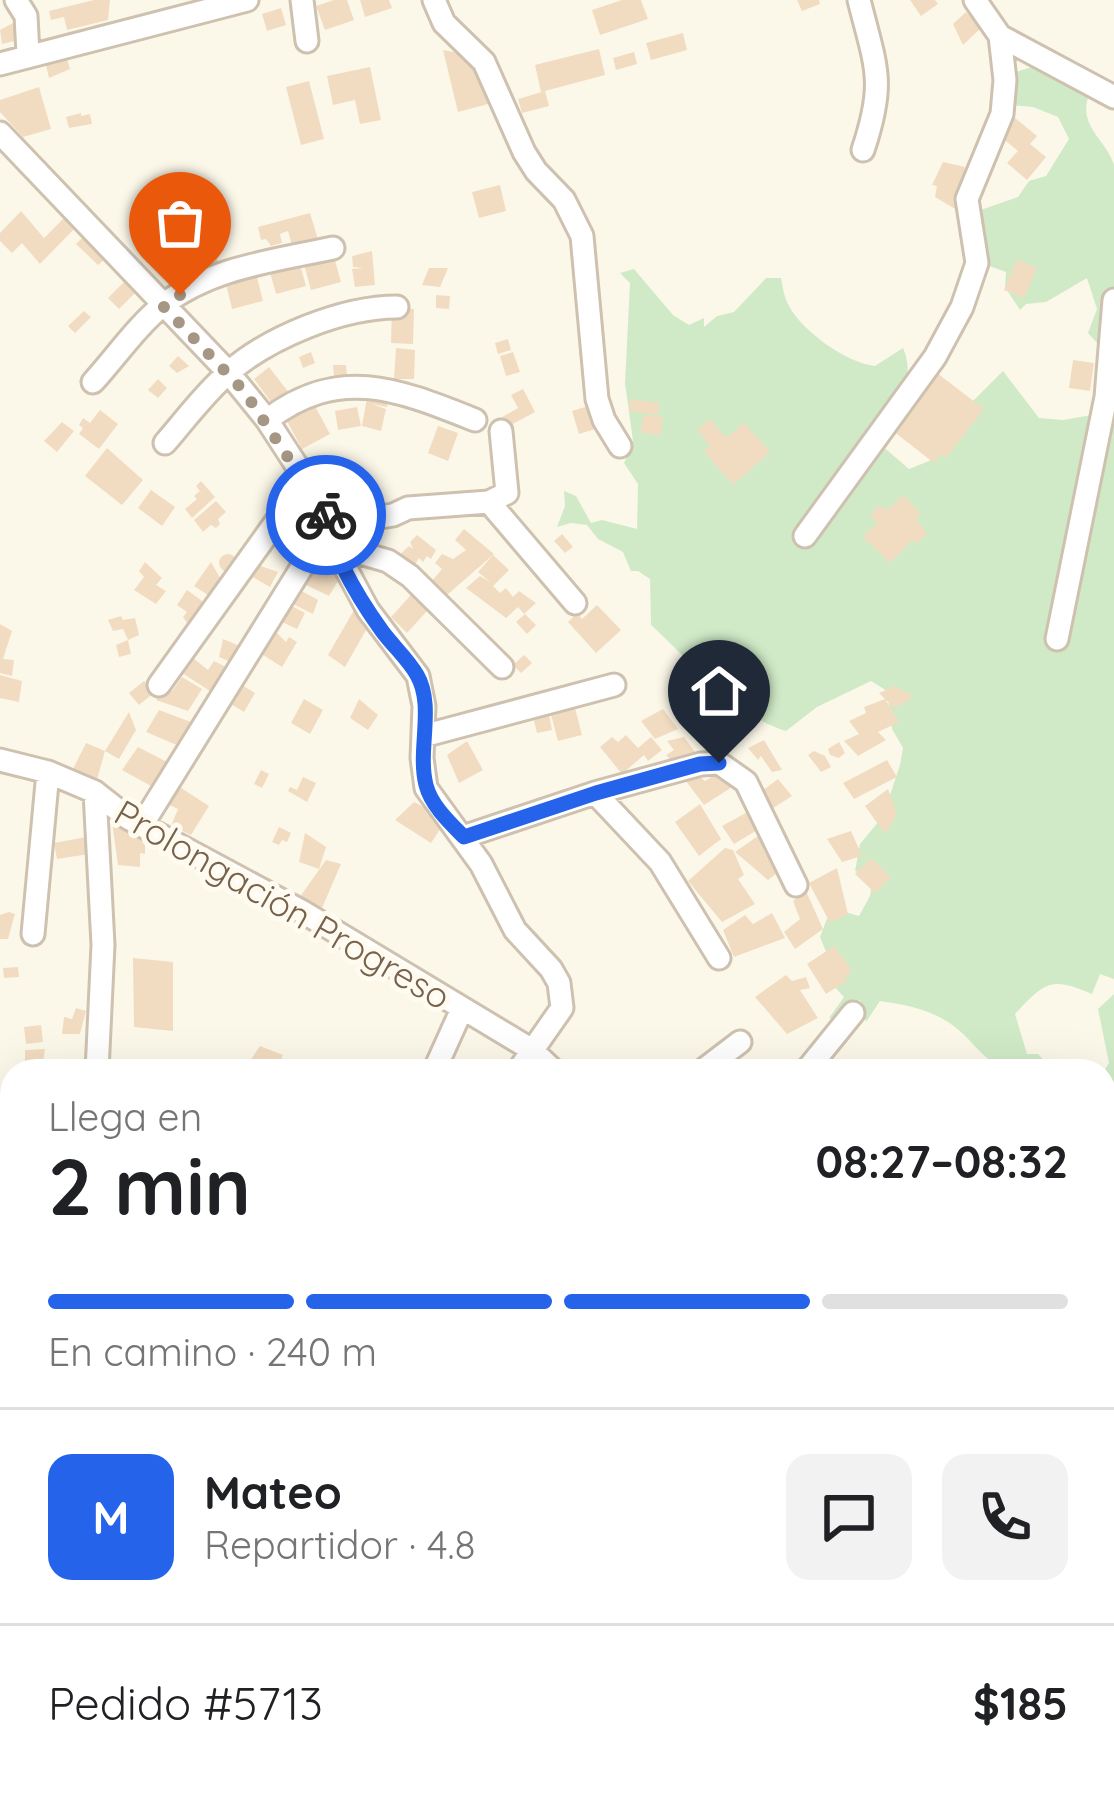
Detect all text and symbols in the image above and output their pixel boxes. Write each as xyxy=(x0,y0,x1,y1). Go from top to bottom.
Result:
pin xyxy=(129,172,231,295)
icon: bag xyxy=(147,190,213,256)
courier xyxy=(266,455,386,575)
icon: bike xyxy=(293,482,359,548)
pin xyxy=(668,640,770,763)
icon: home xyxy=(686,658,752,724)
street label: Prolongación Progreso xyxy=(107,789,459,1019)
text: Llega en xyxy=(48,1092,202,1141)
text: 08:27–08:32 xyxy=(816,1133,1068,1189)
text: 2 min xyxy=(48,1137,251,1235)
text: En camino · 240 m xyxy=(48,1327,377,1376)
button: chat xyxy=(786,1454,912,1580)
button: phone xyxy=(942,1454,1068,1580)
text: Mateo xyxy=(204,1464,342,1520)
text: M xyxy=(93,1489,129,1545)
text: Repartidor · 4.8 xyxy=(204,1520,476,1569)
text: Pedido #5713 xyxy=(48,1675,323,1731)
text: $185 xyxy=(973,1675,1068,1731)

